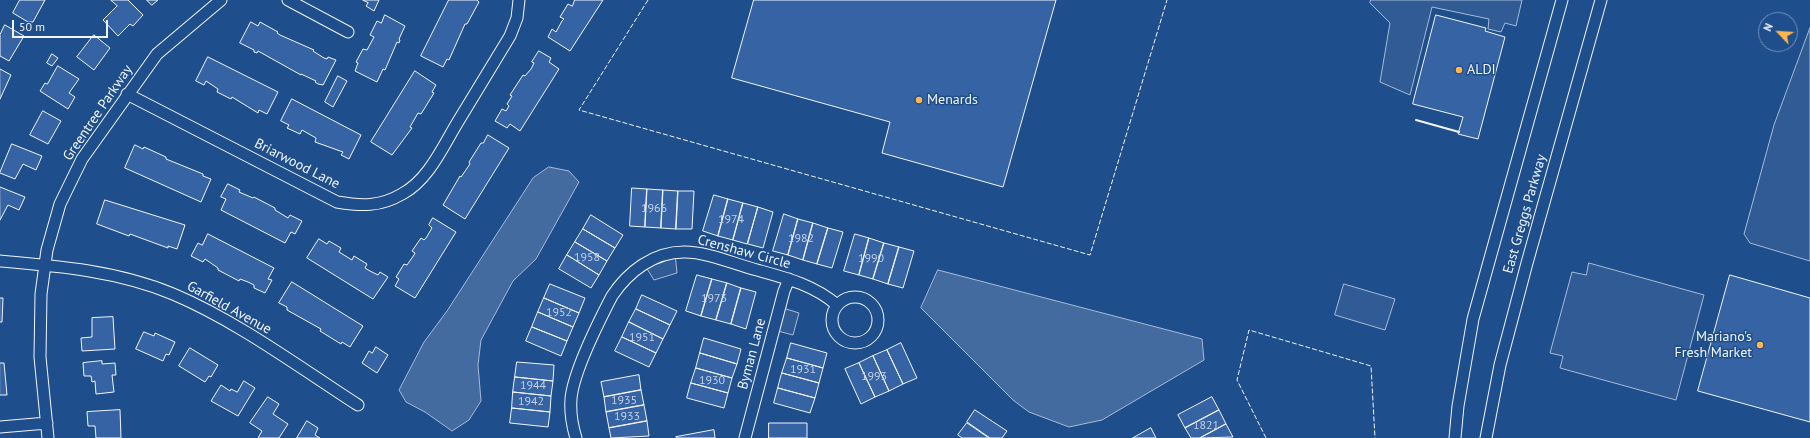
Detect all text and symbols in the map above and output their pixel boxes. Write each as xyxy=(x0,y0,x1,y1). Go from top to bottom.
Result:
scale bar xyxy=(14,12,110,38)
north arrow xyxy=(1758,12,1798,52)
text: 50 m xyxy=(19,19,45,34)
text: N xyxy=(1760,21,1776,34)
street label: Greentree Parkway xyxy=(60,62,136,164)
place label: ALDI xyxy=(1467,62,1496,78)
marker: ALDI xyxy=(1454,65,1464,75)
place label: Menards xyxy=(927,92,978,108)
marker: Menards xyxy=(914,95,924,105)
street label: Briarwood Lane xyxy=(252,135,342,193)
street label: East Greggs Parkway xyxy=(1500,152,1550,276)
house number: 1966 xyxy=(641,202,667,216)
house number: 1974 xyxy=(718,213,744,227)
street label: Crenshaw Circle xyxy=(696,231,792,273)
house number: 1982 xyxy=(788,232,814,246)
house number: 1958 xyxy=(574,251,600,265)
house number: 1990 xyxy=(858,252,884,266)
street label: Garfield Avenue xyxy=(184,278,274,338)
house number: 1973 xyxy=(701,292,727,306)
house number: 1952 xyxy=(546,306,572,320)
street label: Byman Lane xyxy=(734,317,770,391)
place label: Mariano's Fresh Market xyxy=(1674,329,1752,362)
house number: 1951 xyxy=(629,331,655,345)
marker: Mariano's Fresh Market xyxy=(1755,340,1765,350)
house number: 1931 xyxy=(790,363,816,377)
house number: 1993 xyxy=(861,370,887,384)
house number: 1930 xyxy=(699,374,725,388)
house number: 1944 xyxy=(520,379,546,393)
house number: 1935 xyxy=(611,394,637,408)
house number: 1942 xyxy=(518,395,544,409)
house number: 1933 xyxy=(614,410,640,424)
house number: 1821 xyxy=(1193,419,1219,433)

